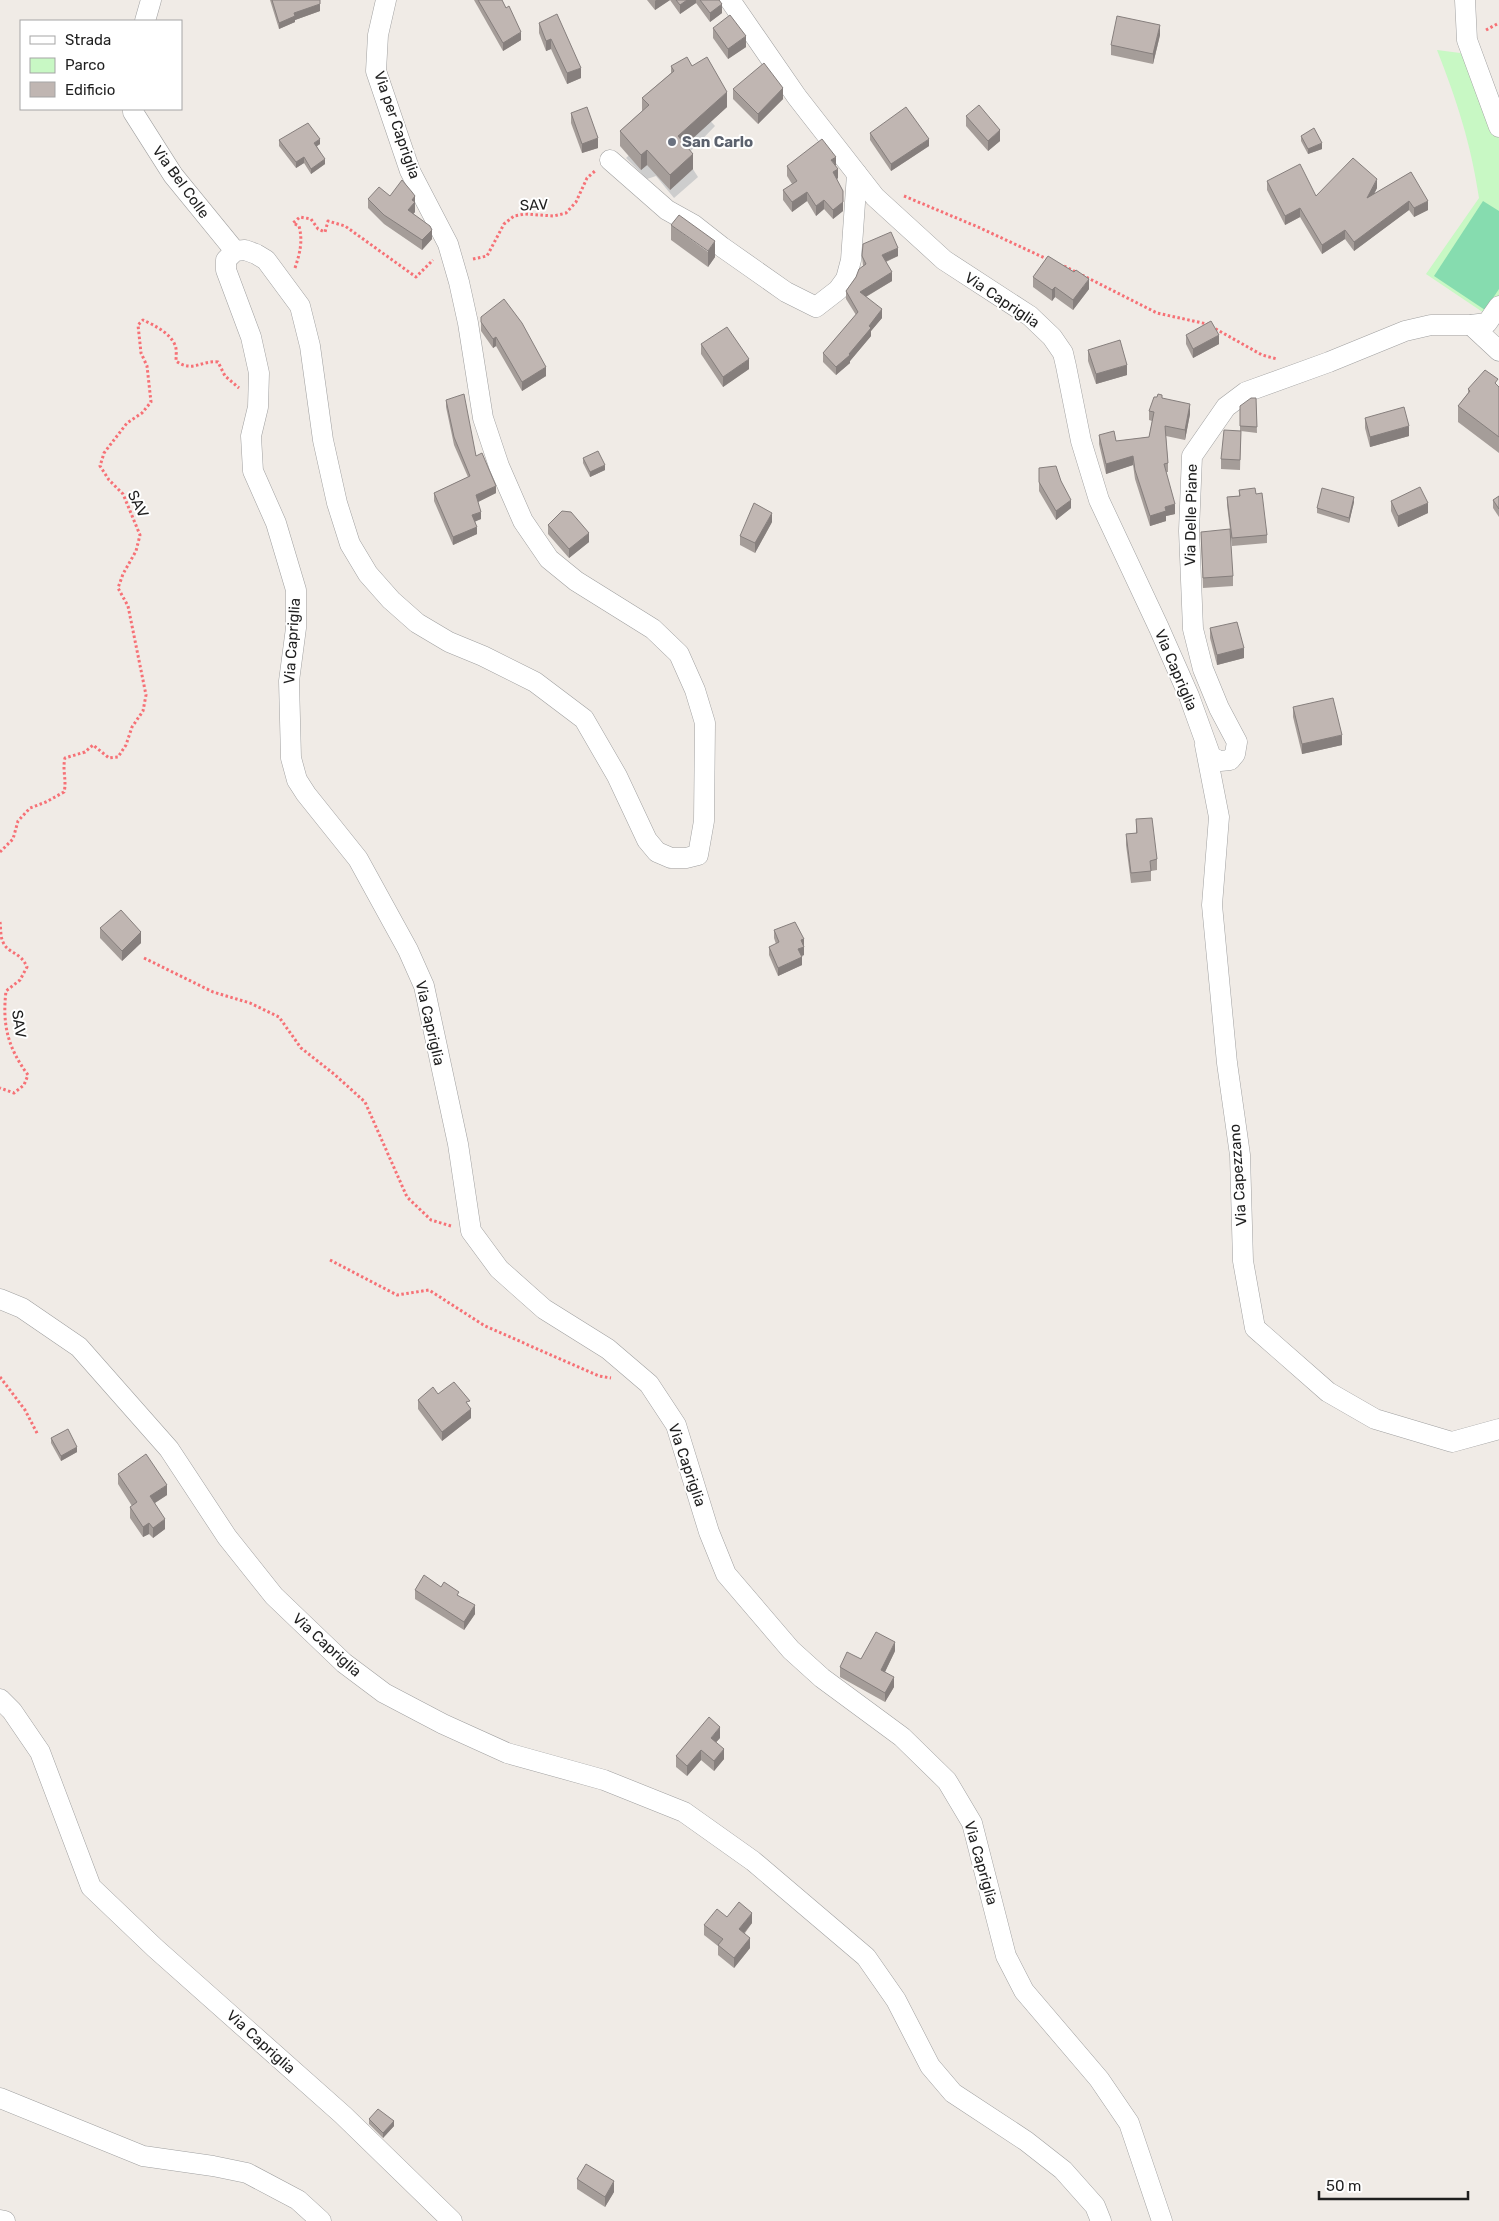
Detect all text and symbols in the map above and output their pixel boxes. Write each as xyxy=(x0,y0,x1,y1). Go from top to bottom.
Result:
legend xyxy=(20,20,182,110)
text: Strada xyxy=(65,31,111,49)
text: Parco xyxy=(65,56,105,74)
street label: Via per Capriglia xyxy=(370,69,424,181)
text: Edificio xyxy=(65,81,115,99)
place label: San Carlo xyxy=(682,133,753,151)
marker: San Carlo xyxy=(666,136,678,148)
street label: Via Bel Colle xyxy=(149,142,213,222)
street label: SAV xyxy=(520,196,549,214)
street label: Via Capriglia xyxy=(961,268,1043,332)
street label: Via Delle Piane xyxy=(1181,464,1201,566)
street label: SAV xyxy=(124,487,152,521)
street label: Via Capriglia xyxy=(280,597,304,685)
street label: Via Capriglia xyxy=(1151,627,1201,713)
street label: Via Capriglia xyxy=(412,979,448,1067)
street label: SAV xyxy=(8,1009,30,1039)
street label: Via Capezzano xyxy=(1225,1123,1251,1227)
street label: Via Capriglia xyxy=(664,1421,710,1509)
street label: Via Capriglia xyxy=(289,1609,365,1681)
street label: Via Capriglia xyxy=(960,1819,1002,1907)
street label: Via Capriglia xyxy=(223,2006,299,2078)
scale bar xyxy=(1319,2168,1468,2200)
text: 50 m xyxy=(1326,2177,1361,2195)

